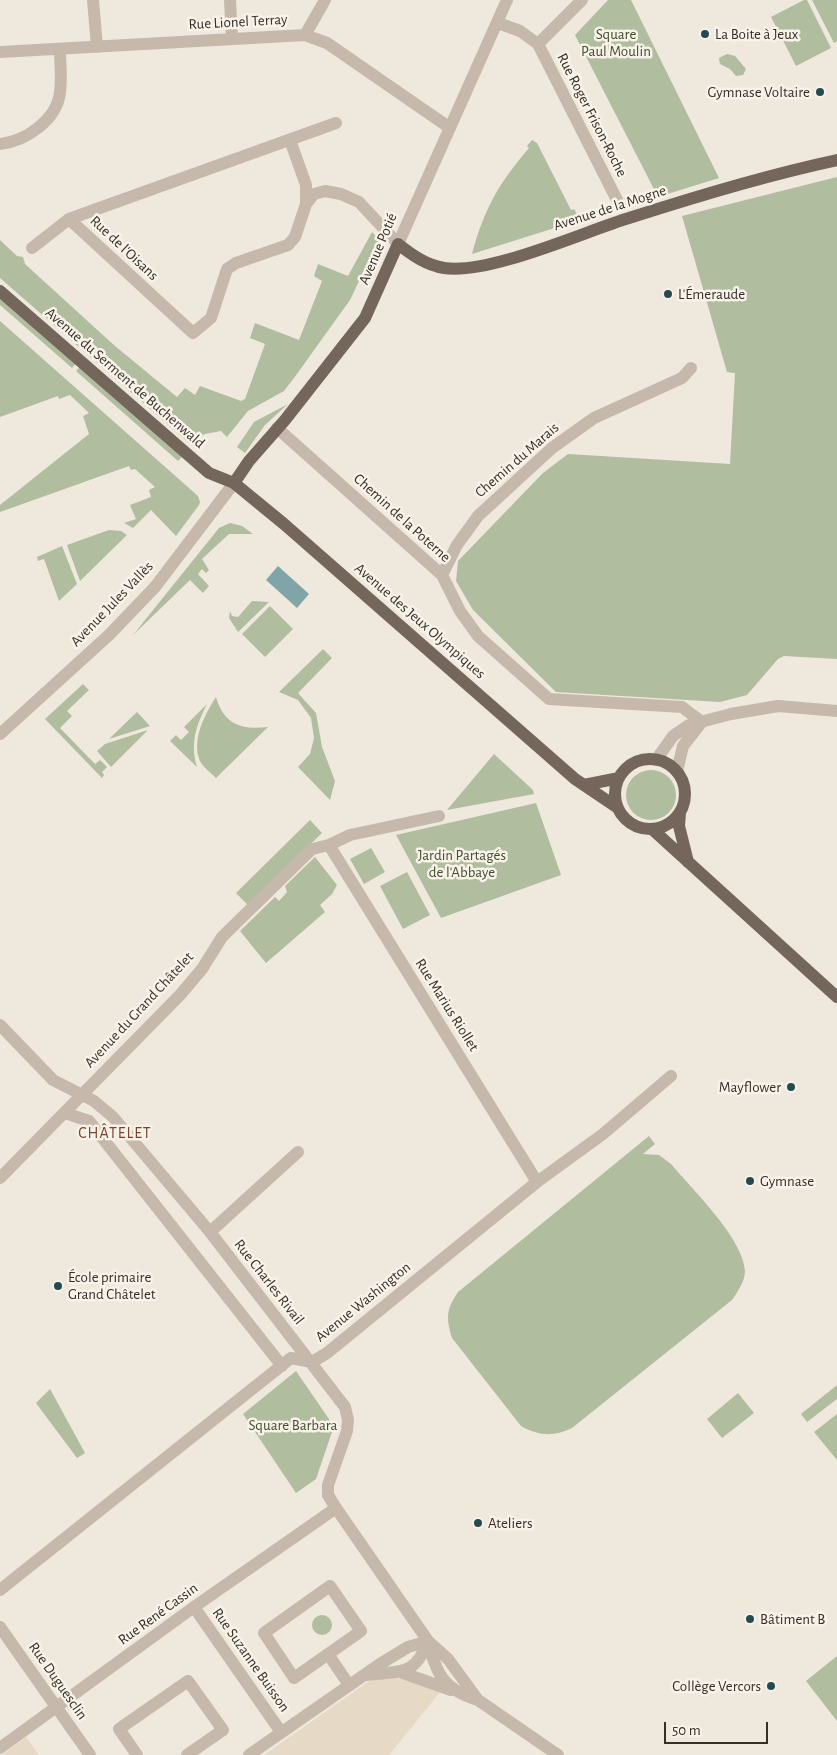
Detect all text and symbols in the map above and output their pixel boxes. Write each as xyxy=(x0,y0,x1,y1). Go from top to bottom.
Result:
street label: Rue Lionel Terray xyxy=(188,10,288,34)
park label: Square Paul Moulin xyxy=(581,25,651,60)
place label: La Boite à Jeux xyxy=(715,25,798,43)
marker: La Boite à Jeux xyxy=(699,28,711,40)
street label: Rue Roger Frison-Roche xyxy=(553,50,631,180)
place label: Gymnase Voltaire xyxy=(707,83,810,101)
marker: Gymnase Voltaire xyxy=(814,86,826,98)
street label: Avenue de la Mogne xyxy=(551,181,669,235)
street label: Avenue Potié xyxy=(355,210,401,288)
street label: Rue de l'Oisans xyxy=(86,212,162,284)
place label: L'Émeraude xyxy=(678,285,745,303)
marker: L'Émeraude xyxy=(662,288,674,300)
street label: Avenue du Serment de Buchenwald xyxy=(42,304,208,452)
street label: Chemin du Marais xyxy=(471,419,563,501)
street label: Chemin de la Poterne xyxy=(350,470,454,566)
street label: Avenue Jules Vallès xyxy=(67,558,157,650)
street label: Avenue des Jeux Olympiques xyxy=(351,559,489,683)
park label: Jardin Partagés de l'Abbaye xyxy=(418,846,506,881)
street label: Avenue du Grand Châtelet xyxy=(81,948,197,1072)
street label: Rue Marius Riollet xyxy=(411,955,483,1055)
place label: Mayflower xyxy=(719,1078,781,1096)
marker: Mayflower xyxy=(785,1081,797,1093)
district label: CHÂTELET xyxy=(77,1123,153,1143)
place label: Gymnase xyxy=(760,1172,814,1190)
marker: Gymnase xyxy=(744,1175,756,1187)
street label: Rue Charles Rivail xyxy=(230,1236,308,1328)
street label: Avenue Washington xyxy=(312,1258,414,1346)
place label: École primaire Grand Châtelet xyxy=(68,1268,156,1303)
marker: École primaire Grand Châtelet xyxy=(52,1280,64,1292)
park label: Square Barbara xyxy=(249,1416,337,1434)
place label: Ateliers xyxy=(488,1514,533,1532)
marker: Ateliers xyxy=(472,1517,484,1529)
street label: Rue René Cassin xyxy=(115,1579,201,1649)
street label: Rue Suzanne Buisson xyxy=(208,1605,294,1715)
place label: Bâtiment B xyxy=(760,1610,825,1628)
marker: Bâtiment B xyxy=(744,1613,756,1625)
street label: Rue Duguesclin xyxy=(25,1639,91,1723)
place label: Collège Vercors xyxy=(672,1677,761,1695)
marker: Collège Vercors xyxy=(765,1680,777,1692)
scale bar xyxy=(667,1712,771,1744)
text: 50 m xyxy=(672,1723,701,1738)

